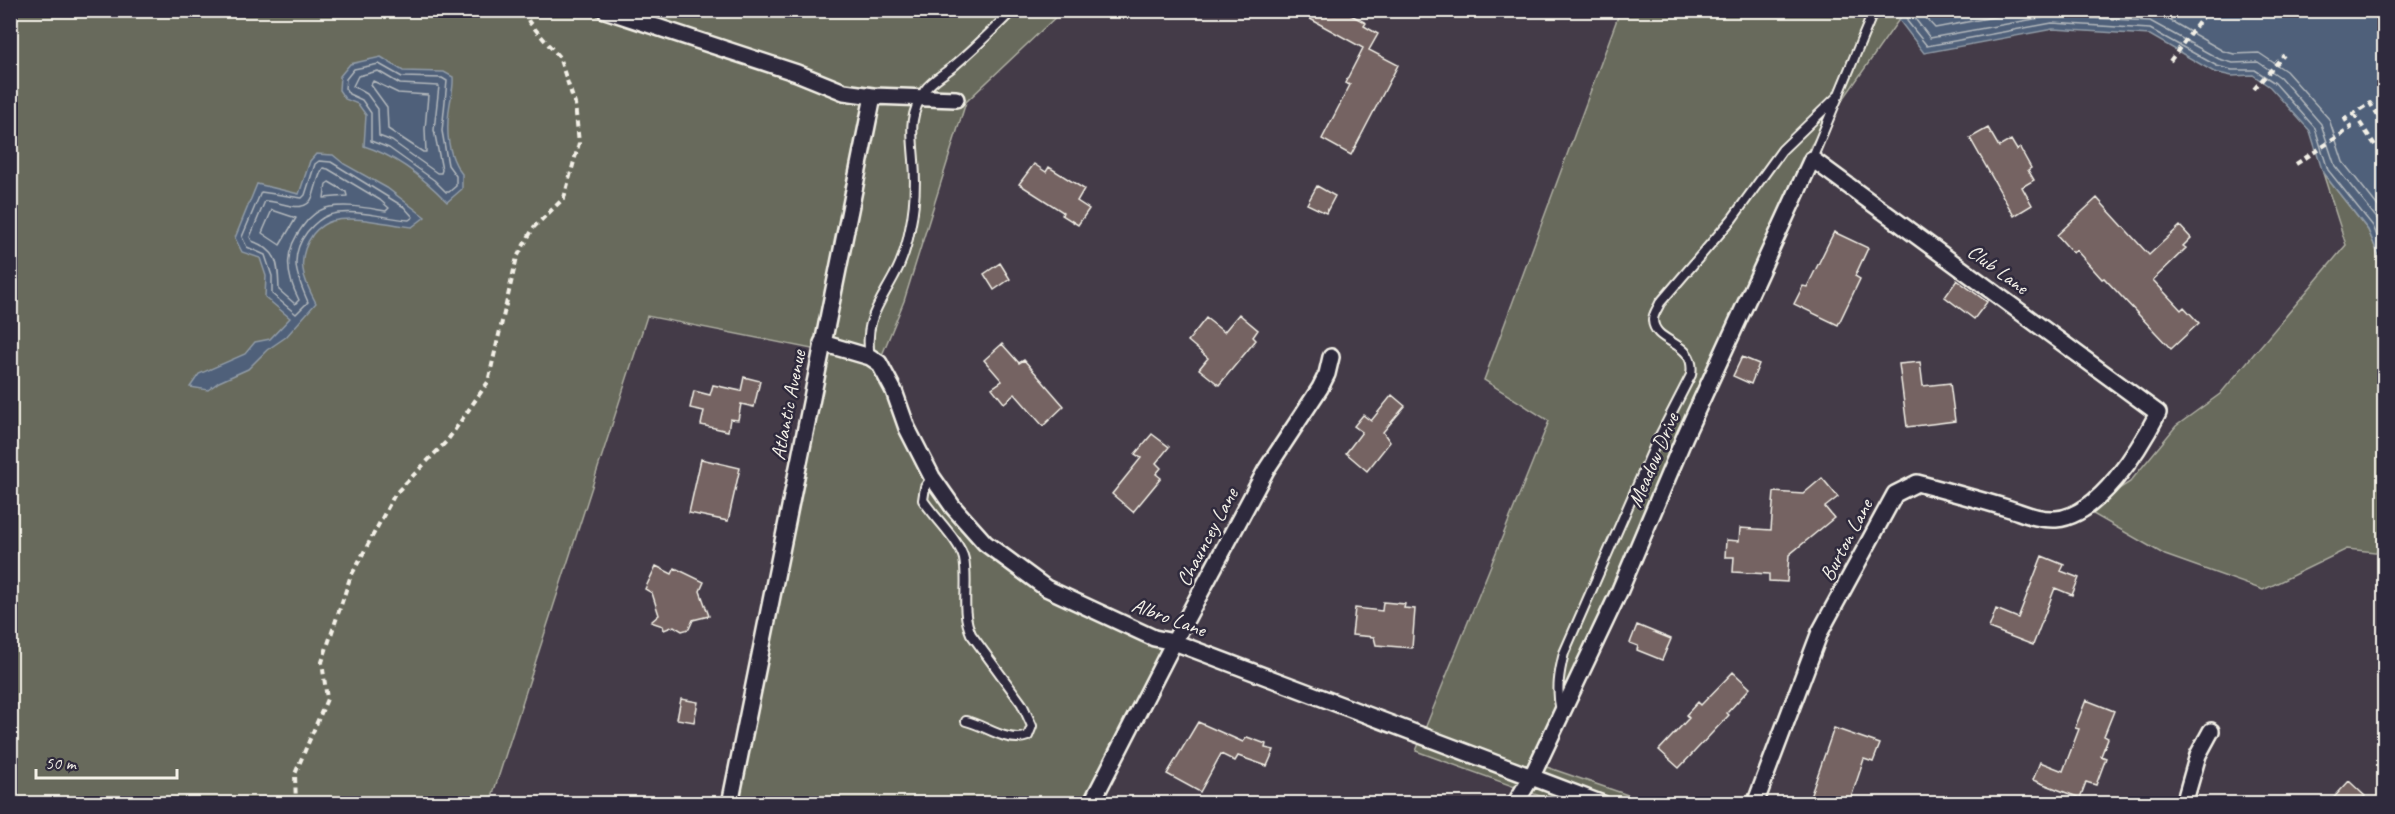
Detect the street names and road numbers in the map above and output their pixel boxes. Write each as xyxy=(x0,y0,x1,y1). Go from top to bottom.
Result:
street label: Club Lane xyxy=(1962,238,2035,301)
street label: Atlantic Avenue xyxy=(765,347,812,462)
street label: Meadow Drive xyxy=(1622,408,1685,511)
street label: Chauncey Lane xyxy=(1170,482,1244,590)
street label: Burton Lane xyxy=(1814,493,1879,585)
street label: Albro Lane xyxy=(1128,592,1211,643)

